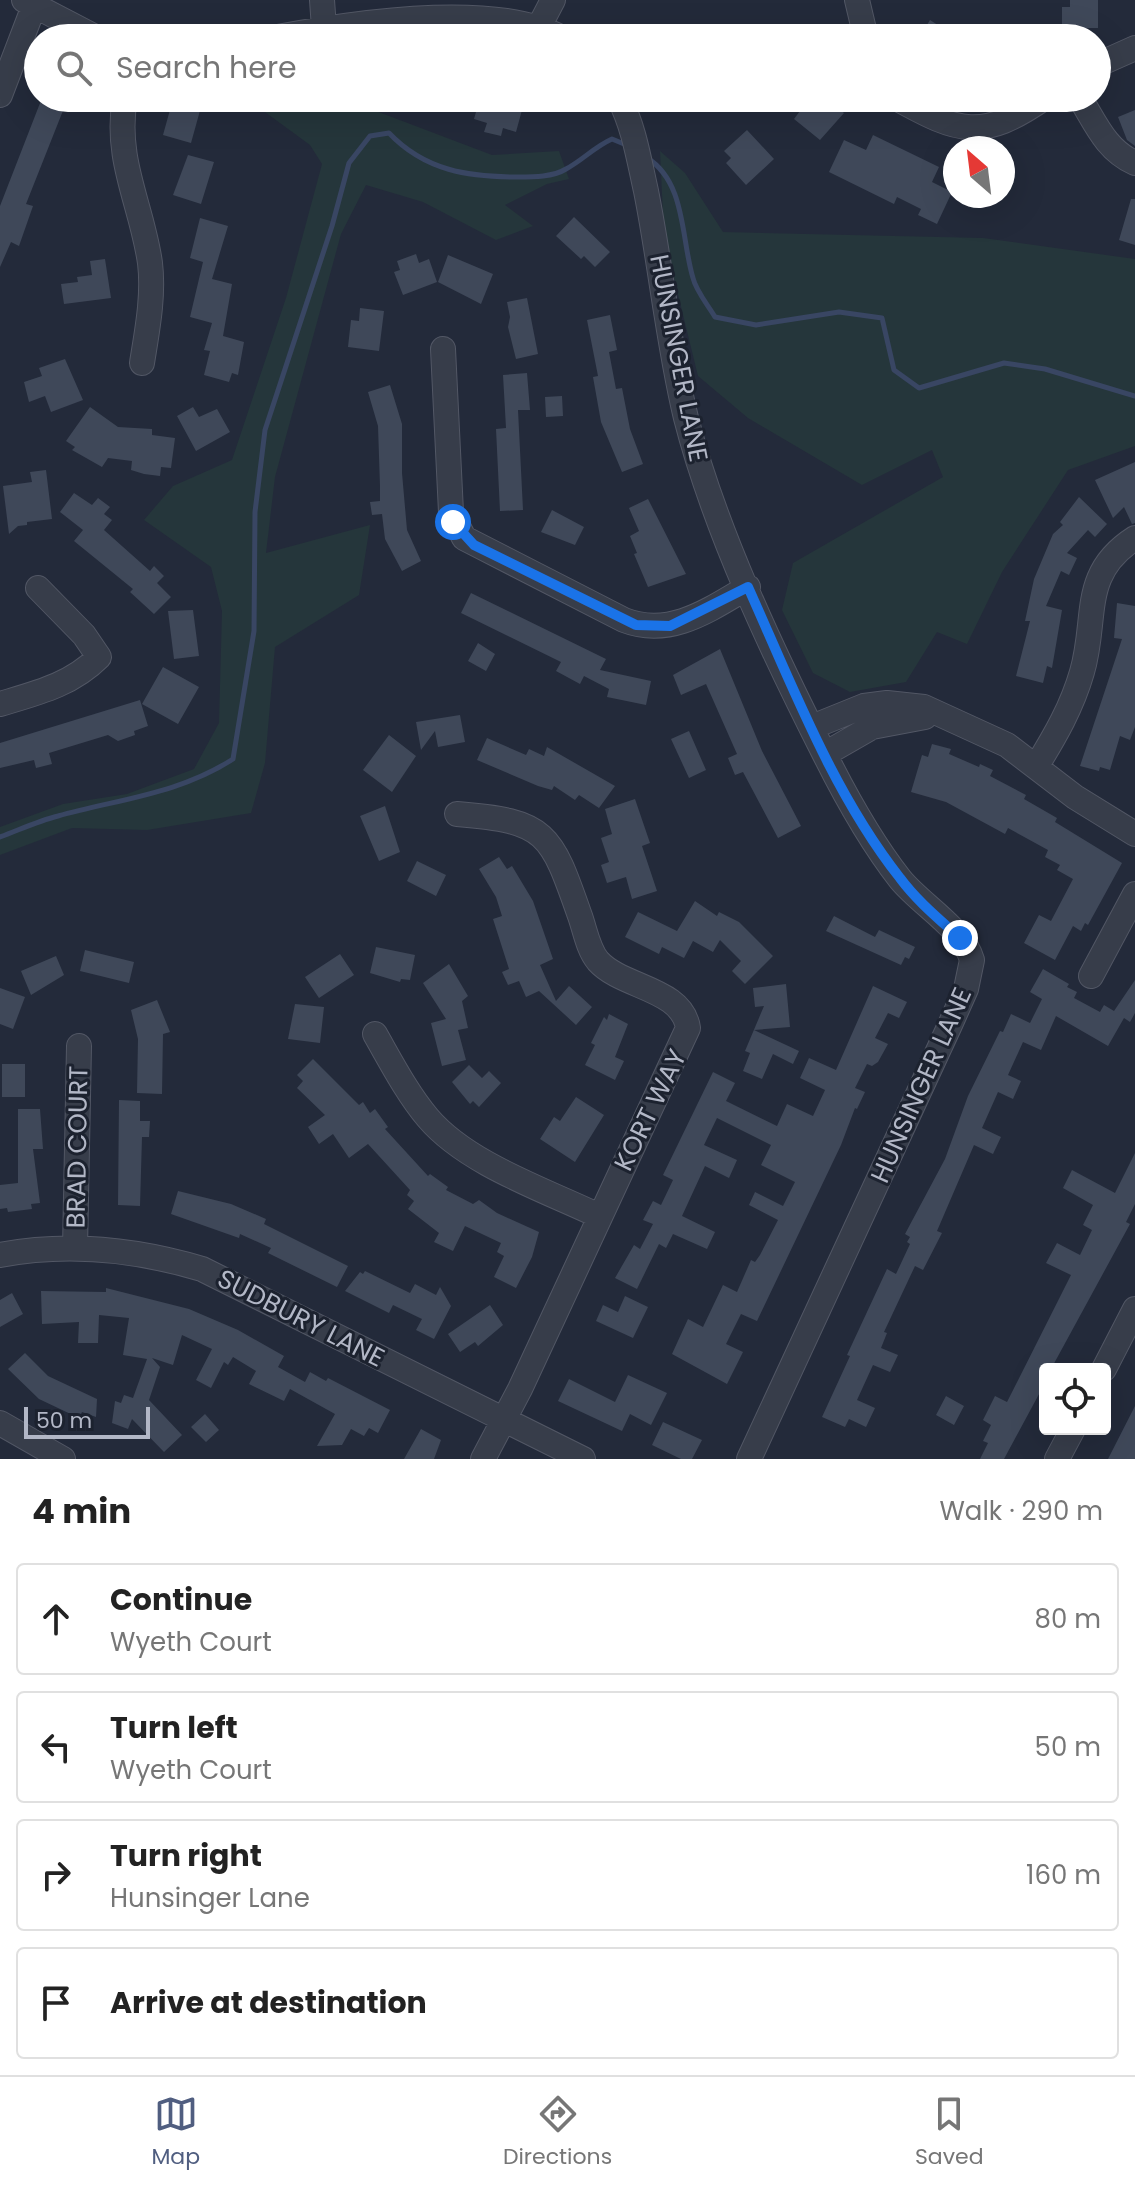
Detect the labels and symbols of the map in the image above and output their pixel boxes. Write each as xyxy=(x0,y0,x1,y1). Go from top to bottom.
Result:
north arrow xyxy=(943,136,1015,208)
street label: HUNSINGER LANE xyxy=(641,251,717,465)
route start xyxy=(435,504,471,540)
route end xyxy=(942,920,978,956)
street label: HUNSINGER LANE xyxy=(862,982,980,1188)
street label: KORT WAY xyxy=(605,1043,695,1177)
street label: BRAD COURT xyxy=(58,1065,96,1229)
street label: SUDBURY LANE xyxy=(211,1260,391,1376)
scale bar xyxy=(24,1403,150,1439)

